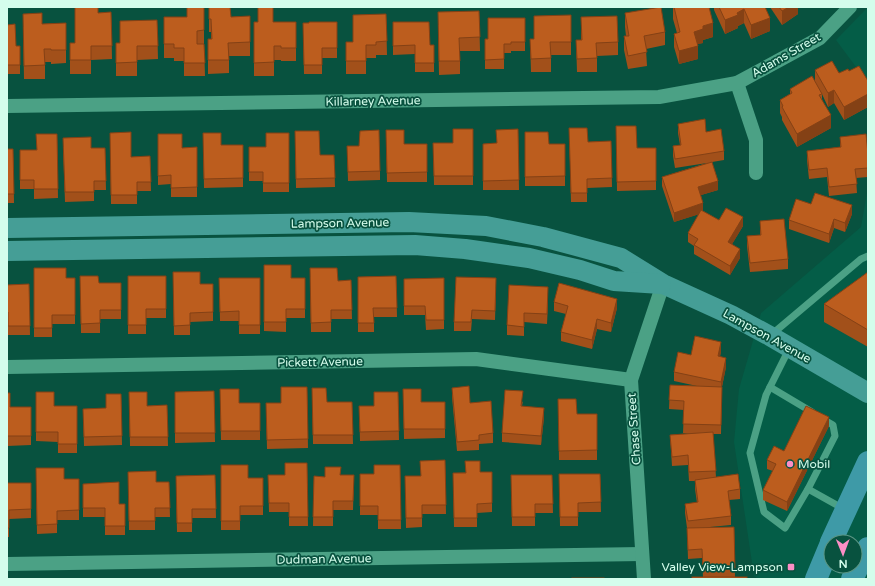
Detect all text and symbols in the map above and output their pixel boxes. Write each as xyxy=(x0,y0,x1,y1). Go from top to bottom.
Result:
street label: Adams Street xyxy=(749,29,823,80)
street label: Killarney Avenue xyxy=(325,93,421,109)
street label: Lampson Avenue xyxy=(291,215,390,231)
street label: Lampson Avenue xyxy=(720,306,814,366)
street label: Pickett Avenue xyxy=(277,354,363,370)
street label: Chase Street xyxy=(624,392,644,466)
place label: Mobil xyxy=(798,457,830,471)
marker: Mobil xyxy=(785,459,795,469)
north arrow xyxy=(823,534,863,574)
street label: Dudman Avenue xyxy=(276,551,372,567)
text: N xyxy=(839,557,848,570)
place label: Valley View-Lampson xyxy=(661,560,783,574)
marker: Valley View-Lampson xyxy=(786,562,796,572)

